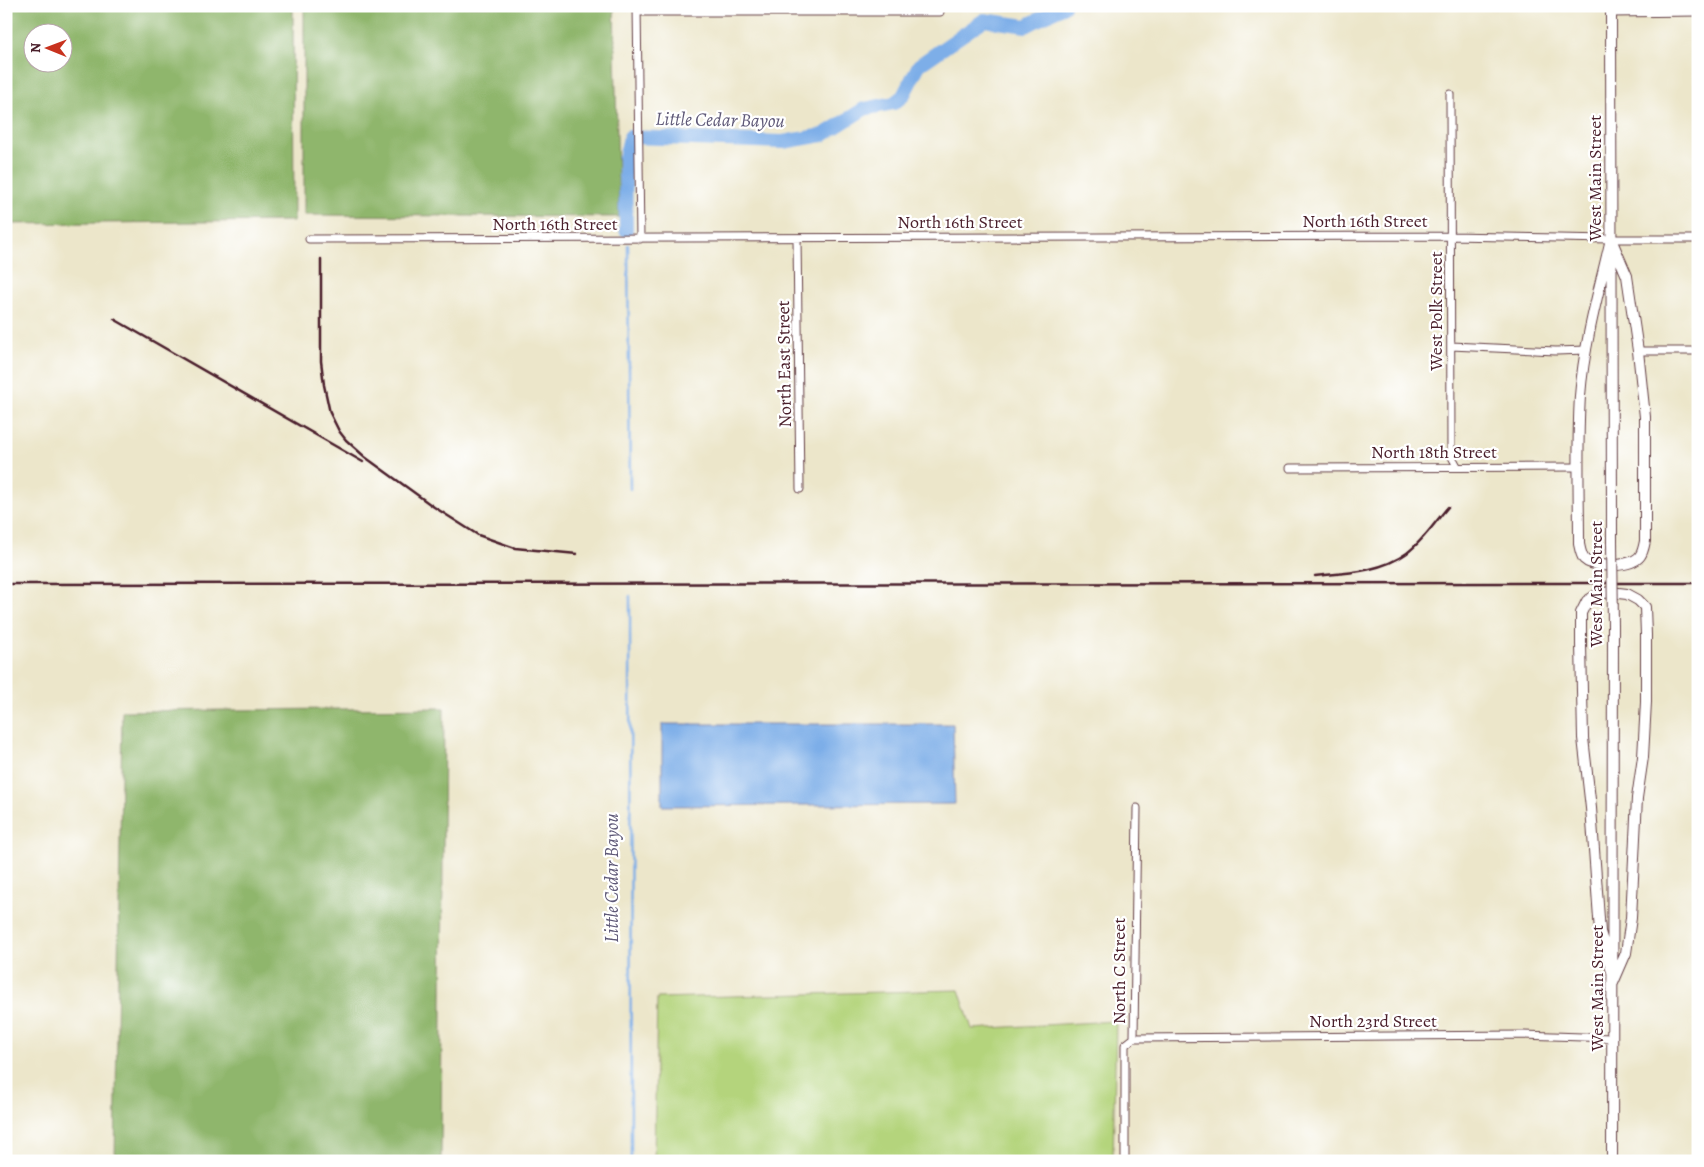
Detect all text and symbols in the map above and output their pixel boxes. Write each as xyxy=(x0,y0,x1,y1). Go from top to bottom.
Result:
north arrow xyxy=(22,22,72,72)
text: N xyxy=(26,43,45,53)
water label: Little Cedar Bayou xyxy=(655,106,785,134)
street label: West Main Street xyxy=(1583,115,1607,242)
street label: North 16th Street xyxy=(1302,209,1428,233)
street label: North 16th Street xyxy=(897,210,1023,234)
street label: North 16th Street xyxy=(492,212,618,236)
street label: West Polk Street xyxy=(1424,251,1448,372)
street label: North East Street xyxy=(771,300,797,428)
street label: North 18th Street xyxy=(1371,440,1497,464)
street label: West Main Street xyxy=(1584,521,1608,648)
water label: Little Cedar Bayou xyxy=(599,813,625,943)
street label: North C Street xyxy=(1107,918,1131,1024)
street label: West Main Street xyxy=(1585,925,1609,1052)
street label: North 23rd Street xyxy=(1309,1009,1437,1033)

